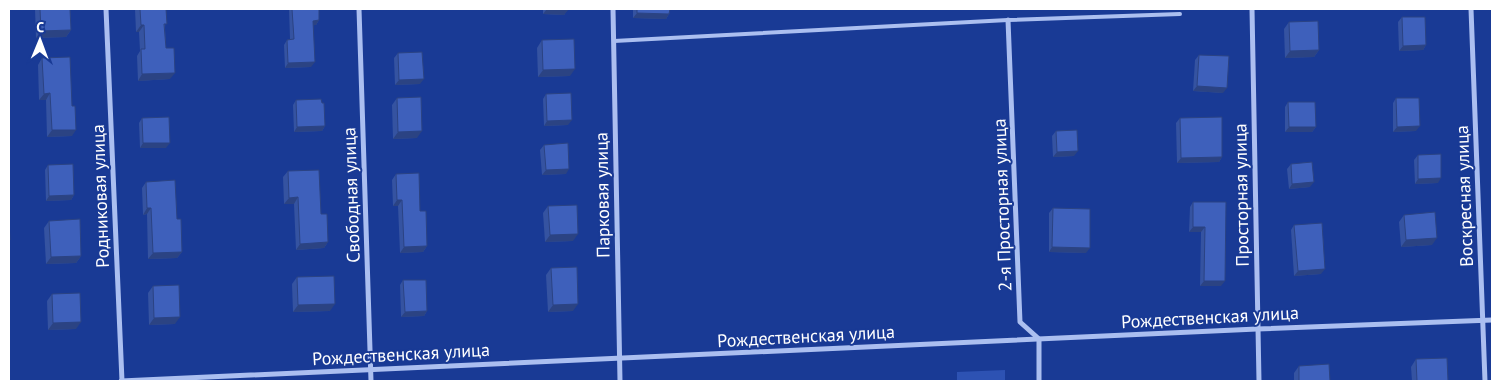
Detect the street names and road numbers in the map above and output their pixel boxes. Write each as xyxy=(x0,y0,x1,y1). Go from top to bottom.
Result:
street label: 2-я Просторная улица xyxy=(987,118,1017,292)
street label: Просторная улица xyxy=(1228,123,1254,267)
street label: Родниковая улица xyxy=(86,124,114,268)
street label: Воскресная улица xyxy=(1450,125,1478,267)
street label: Свободная улица xyxy=(337,127,365,263)
street label: Парковая улица xyxy=(589,132,615,258)
street label: Рождественская улица xyxy=(1121,301,1299,333)
street label: Рождественская улица xyxy=(717,320,895,352)
street label: Рождественская улица xyxy=(312,338,490,370)

